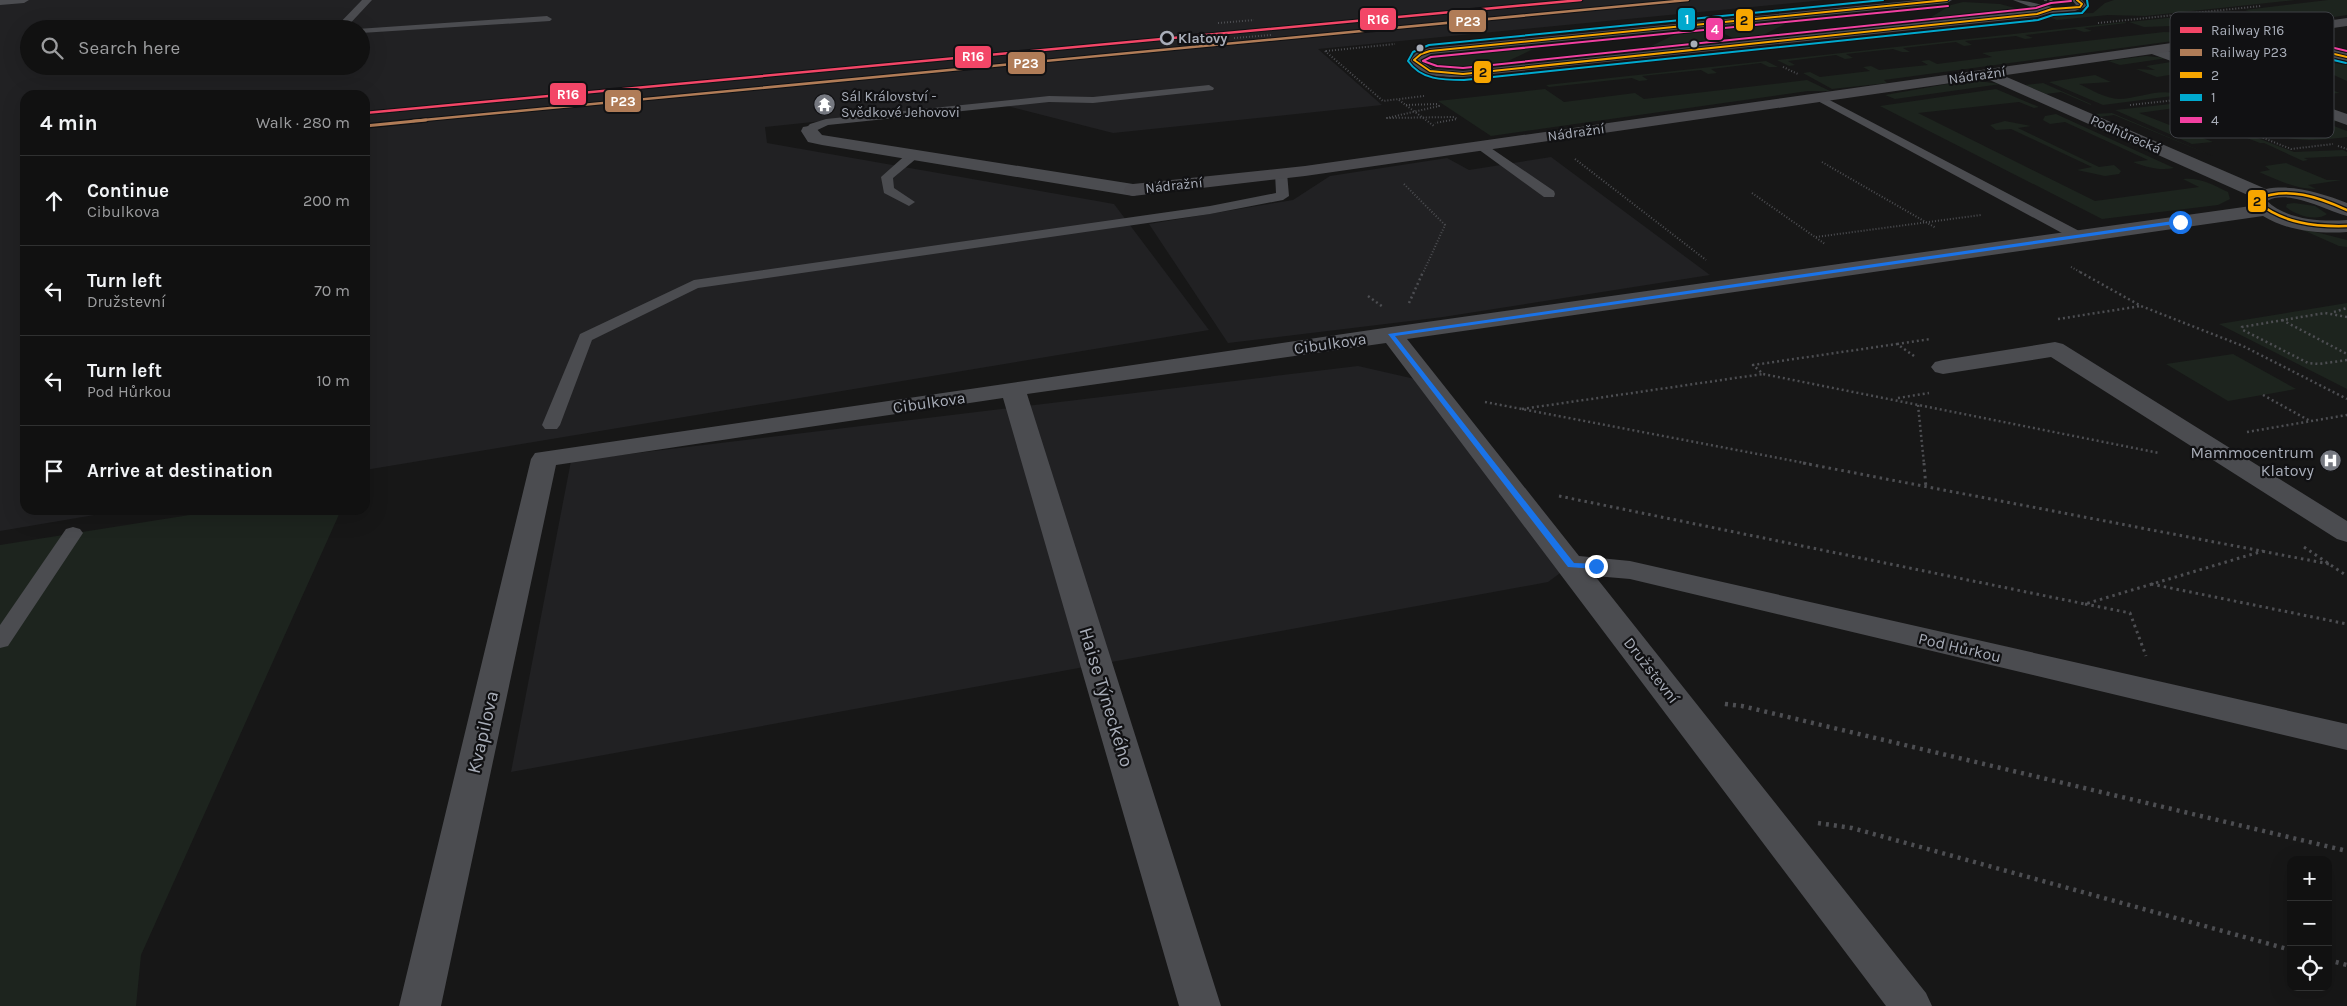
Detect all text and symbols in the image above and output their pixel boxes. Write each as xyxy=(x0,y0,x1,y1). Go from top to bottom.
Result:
line badge: R16 xyxy=(1359,7,1397,31)
line badge: 1 xyxy=(1677,7,1696,31)
line badge: 2 xyxy=(1735,8,1754,32)
line badge: P23 xyxy=(1448,9,1487,33)
text: R16 xyxy=(1367,11,1389,28)
text: 1 xyxy=(1685,11,1690,28)
text: 2 xyxy=(1740,12,1748,29)
legend xyxy=(2170,12,2334,138)
text: P23 xyxy=(1455,13,1481,30)
line badge: 4 xyxy=(1705,17,1724,41)
search box xyxy=(20,20,370,75)
text: 4 xyxy=(1711,21,1720,38)
text: Railway R16 xyxy=(2211,22,2284,39)
place label: Klatovy xyxy=(1178,30,1227,47)
marker: Klatovy xyxy=(1160,31,1174,45)
icon: search xyxy=(38,34,66,62)
text: Search here xyxy=(78,37,180,59)
unlabelled marker xyxy=(1689,39,1699,49)
unlabelled marker xyxy=(1415,43,1425,53)
text: Railway P23 xyxy=(2211,44,2287,61)
line badge: R16 xyxy=(954,45,992,69)
text: R16 xyxy=(962,48,984,65)
line badge: P23 xyxy=(1007,51,1046,75)
text: P23 xyxy=(1013,55,1039,72)
line badge: 2 xyxy=(1473,60,1492,84)
street label: Nádražní xyxy=(1947,63,2008,88)
text: 2 xyxy=(1479,64,1487,81)
text: 2 xyxy=(2211,67,2219,84)
line badge: R16 xyxy=(549,82,587,106)
text: R16 xyxy=(557,86,579,103)
place label: Sál Království - Svědkové Jehovovi xyxy=(841,88,960,121)
line badge: P23 xyxy=(604,89,642,113)
text: 1 xyxy=(2211,89,2216,106)
temple icon: Sál Království - Svědkové Jehovovi xyxy=(813,92,837,116)
text: P23 xyxy=(610,93,636,110)
text: 4 min xyxy=(40,111,98,135)
street label: Podhůrecká xyxy=(2088,111,2164,158)
text: 4 xyxy=(2211,112,2219,129)
text: Walk · 280 m xyxy=(256,113,350,132)
street label: Nádražní xyxy=(1546,120,1607,145)
street label: Nádražní xyxy=(1145,174,1204,197)
text: Continue xyxy=(87,180,169,202)
icon: ahead xyxy=(40,187,68,215)
line badge: 2 xyxy=(2247,189,2267,213)
text: 200 m xyxy=(303,191,350,210)
text: 2 xyxy=(2253,193,2261,210)
text: Cibulkova xyxy=(87,202,160,221)
route start xyxy=(2169,211,2192,234)
text: Turn left xyxy=(87,270,162,292)
icon: left xyxy=(40,277,68,305)
text: 70 m xyxy=(314,281,350,300)
text: Družstevní xyxy=(87,292,166,311)
street label: Cibulkova xyxy=(1293,329,1367,358)
text: Turn left xyxy=(87,360,162,382)
icon: left xyxy=(40,367,68,395)
text: 10 m xyxy=(316,371,350,390)
text: Pod Hůrkou xyxy=(87,382,172,401)
street label: Cibulkova xyxy=(892,388,966,417)
place label: Mammocentrum Klatovy xyxy=(2190,443,2315,480)
hospital icon: Mammocentrum Klatovy xyxy=(2318,449,2342,473)
icon: arrive xyxy=(40,457,68,485)
text: Arrive at destination xyxy=(87,460,273,482)
route end xyxy=(1585,555,1608,578)
street label: Haise Týneckého xyxy=(1074,625,1138,770)
street label: Pod Hůrkou xyxy=(1917,629,2003,666)
street label: Družstevní xyxy=(1620,633,1683,707)
street label: Kvapilova xyxy=(463,689,503,776)
map controls xyxy=(2287,856,2332,991)
button: + xyxy=(2287,856,2332,901)
button: − xyxy=(2287,901,2332,946)
button: locate xyxy=(2287,946,2332,991)

